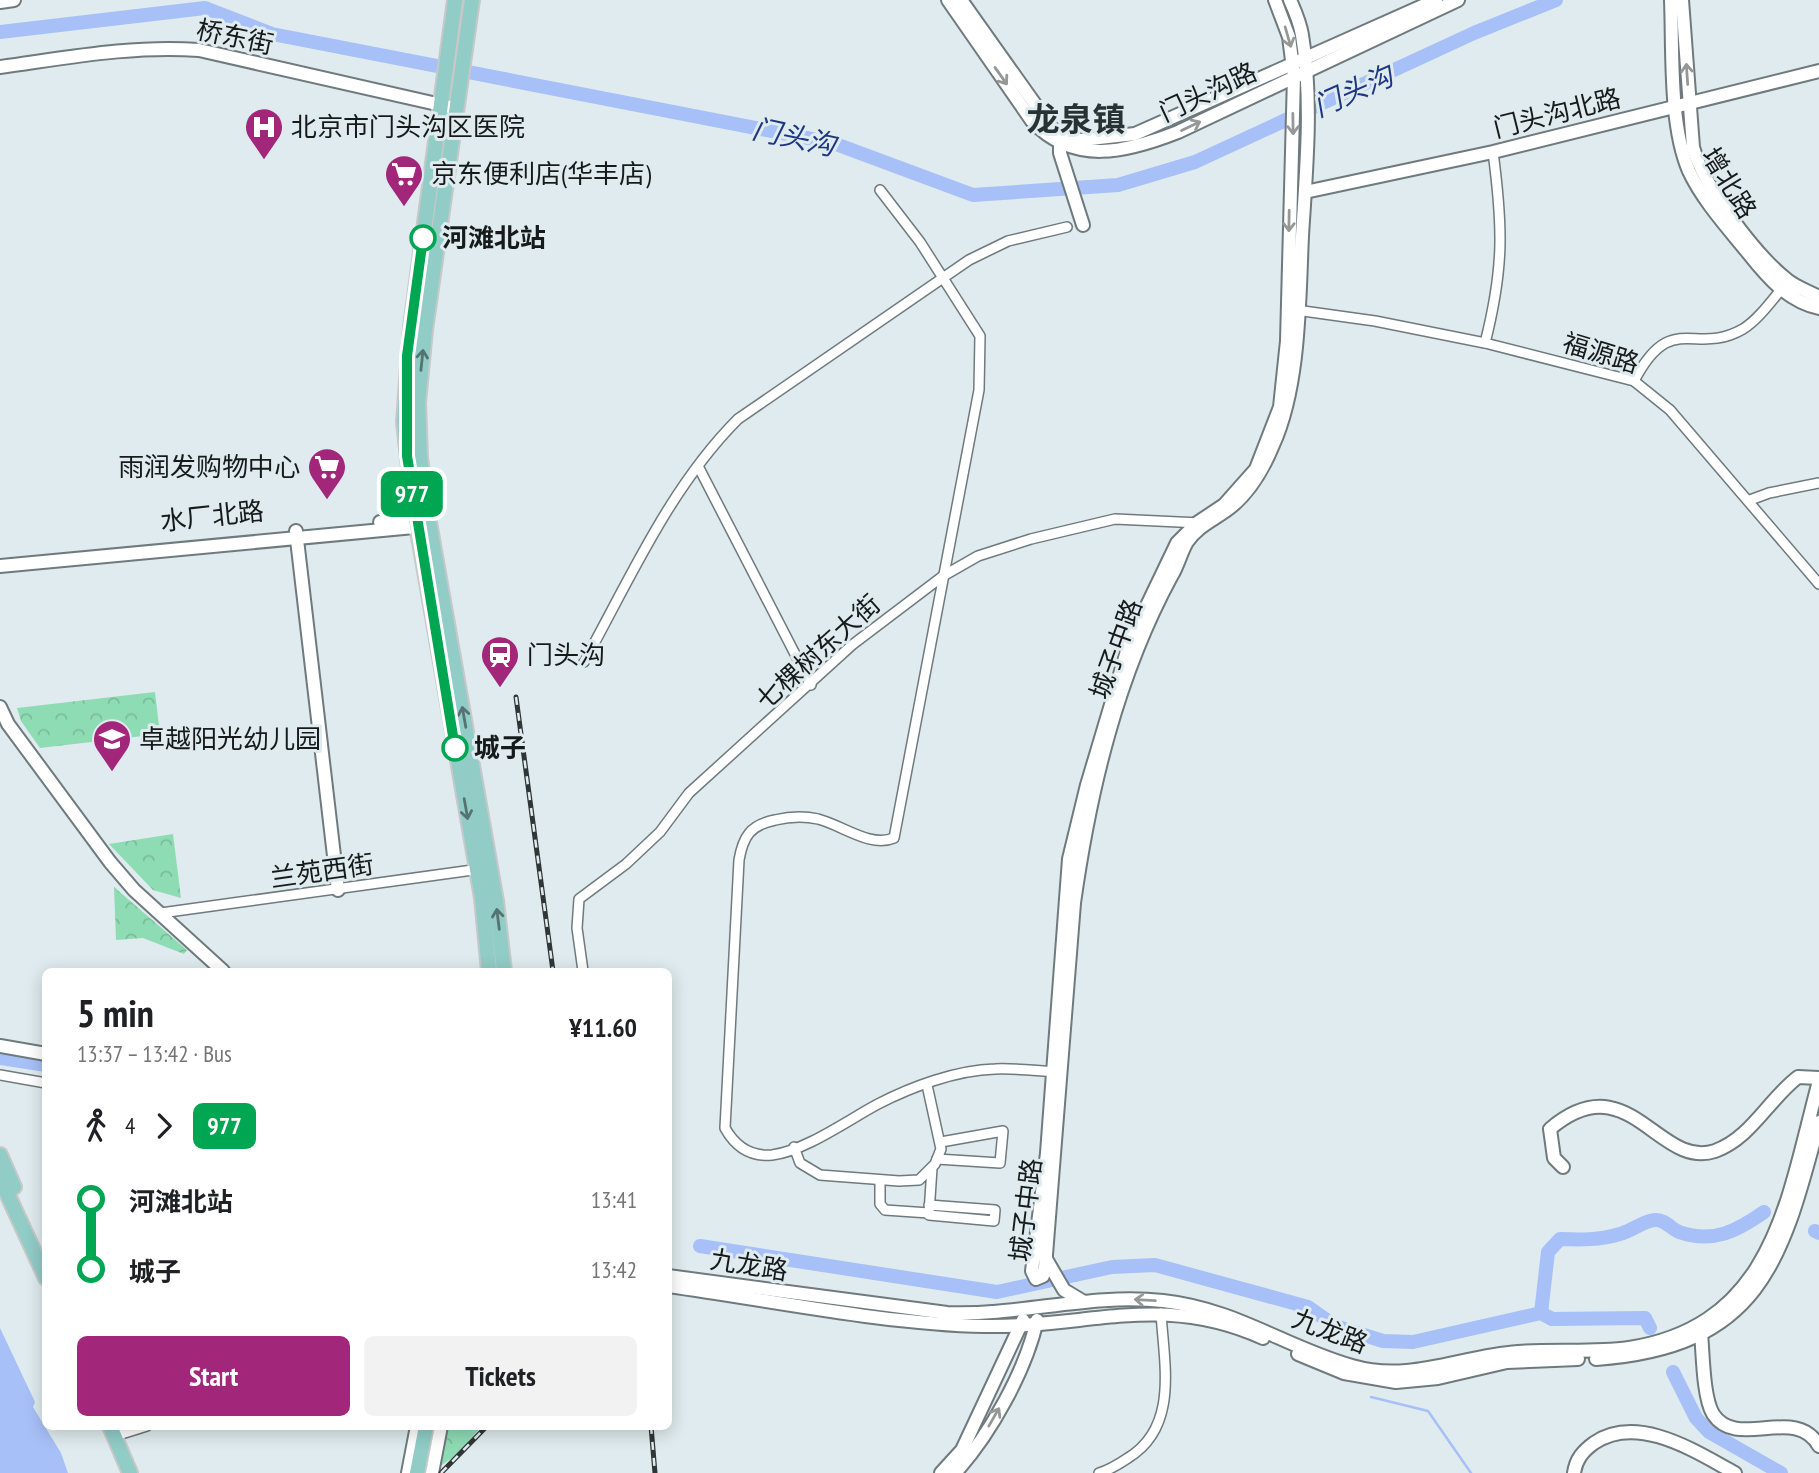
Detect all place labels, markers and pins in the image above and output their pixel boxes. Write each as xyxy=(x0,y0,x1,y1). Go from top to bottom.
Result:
hospital icon: 北京市门头沟区医院 xyxy=(243,106,285,161)
place label: 北京市门头沟区医院 xyxy=(291,110,525,143)
supermarket icon: 京东便利店(华丰店) xyxy=(383,153,425,208)
place label: 京东便利店(华丰店) xyxy=(431,157,651,190)
place label: 河滩北站 xyxy=(442,221,546,254)
marker: 河滩北站 xyxy=(410,225,436,251)
supermarket icon: 雨润发购物中心 xyxy=(306,446,348,501)
place label: 雨润发购物中心 xyxy=(118,450,300,483)
station icon: 门头沟 xyxy=(479,634,521,689)
place label: 门头沟 xyxy=(527,638,605,671)
school or university icon: 卓越阳光幼儿园 xyxy=(91,718,133,773)
place label: 卓越阳光幼儿园 xyxy=(139,722,321,755)
place label: 城子 xyxy=(474,731,526,764)
marker: 城子 xyxy=(442,735,468,761)

